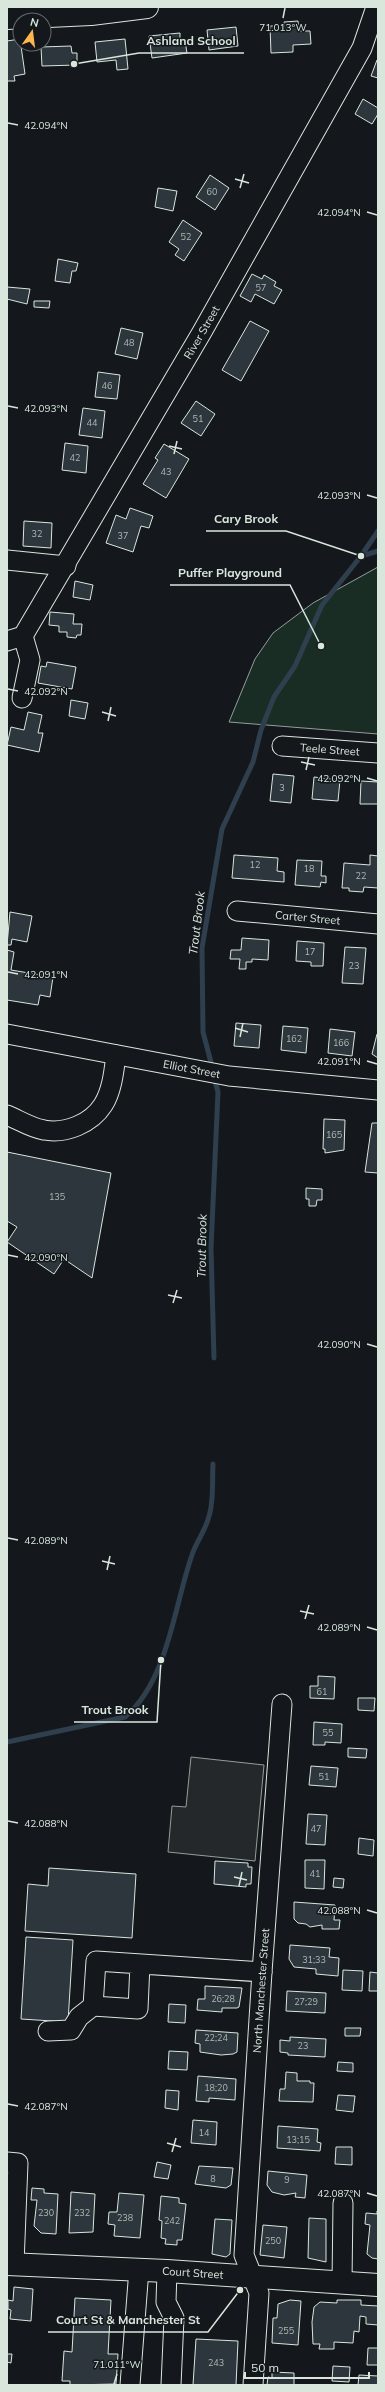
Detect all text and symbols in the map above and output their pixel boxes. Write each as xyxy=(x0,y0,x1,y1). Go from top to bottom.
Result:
north arrow xyxy=(12,12,52,52)
text: N xyxy=(29,14,40,30)
text: 71.013°W xyxy=(259,21,307,34)
callout: Ashland School xyxy=(139,29,244,53)
text: Ashland School xyxy=(146,33,236,48)
text: 42.094°N xyxy=(24,119,68,132)
house number: 60 xyxy=(207,186,217,197)
text: 42.094°N xyxy=(317,206,361,219)
house number: 52 xyxy=(181,231,191,242)
house number: 57 xyxy=(256,282,266,293)
street label: River Street xyxy=(181,303,222,362)
house number: 48 xyxy=(124,337,134,348)
house number: 46 xyxy=(102,380,112,391)
text: 42.093°N xyxy=(24,402,68,415)
house number: 51 xyxy=(193,413,203,424)
house number: 44 xyxy=(87,417,98,428)
house number: 42 xyxy=(70,452,80,463)
house number: 43 xyxy=(161,466,171,477)
text: 42.093°N xyxy=(317,489,361,502)
callout: Cary Brook xyxy=(206,507,286,531)
text: Cary Brook xyxy=(214,511,278,526)
house number: 32 xyxy=(32,528,42,539)
house number: 37 xyxy=(118,530,128,541)
callout: Puffer Playground xyxy=(170,561,290,585)
text: Puffer Playground xyxy=(178,565,282,580)
text: 42.092°N xyxy=(24,685,68,698)
street label: Teele Street xyxy=(300,740,360,759)
text: 42.092°N xyxy=(317,772,361,785)
house number: 3 xyxy=(279,782,285,793)
house number: 12 xyxy=(250,859,260,870)
house number: 18 xyxy=(304,863,314,874)
house number: 22 xyxy=(356,870,366,881)
water label: Trout Brook xyxy=(185,889,208,956)
street label: Carter Street xyxy=(275,908,341,928)
house number: 17 xyxy=(305,946,315,957)
house number: 23 xyxy=(349,960,359,971)
text: 42.091°N xyxy=(24,968,68,981)
house number: 162 xyxy=(286,1033,302,1044)
house number: 166 xyxy=(333,1037,349,1048)
text: 42.091°N xyxy=(317,1055,361,1068)
street label: Elliot Street xyxy=(162,1057,222,1081)
house number: 165 xyxy=(326,1129,343,1140)
house number: 135 xyxy=(49,1191,66,1202)
water label: Trout Brook xyxy=(193,1213,210,1278)
text: 42.090°N xyxy=(24,1251,68,1264)
text: 42.090°N xyxy=(317,1338,361,1351)
text: 42.089°N xyxy=(24,1534,68,1547)
text: 42.089°N xyxy=(317,1621,361,1634)
house number: 61 xyxy=(317,1686,327,1697)
callout: Trout Brook xyxy=(74,1698,157,1722)
text: Trout Brook xyxy=(82,1702,149,1717)
house number: 55 xyxy=(323,1727,334,1738)
house number: 51 xyxy=(319,1771,329,1782)
text: 42.088°N xyxy=(24,1817,68,1830)
house number: 47 xyxy=(311,1823,321,1834)
house number: 41 xyxy=(310,1868,320,1879)
text: 42.088°N xyxy=(317,1904,361,1917)
street label: North Manchester Street xyxy=(250,1928,272,2053)
house number: 31;33 xyxy=(302,1954,326,1965)
house number: 26;28 xyxy=(211,1993,235,2004)
house number: 27;29 xyxy=(294,1996,318,2007)
house number: 22;24 xyxy=(204,2032,228,2043)
house number: 23 xyxy=(298,2040,308,2051)
house number: 18;20 xyxy=(204,2082,228,2093)
text: 42.087°N xyxy=(24,2100,68,2113)
house number: 14 xyxy=(199,2127,210,2138)
house number: 13;15 xyxy=(286,2134,310,2145)
house number: 8 xyxy=(210,2173,216,2184)
house number: 9 xyxy=(284,2174,290,2185)
text: 42.087°N xyxy=(317,2187,361,2200)
house number: 230 xyxy=(38,2207,54,2218)
house number: 232 xyxy=(74,2207,90,2218)
house number: 238 xyxy=(117,2212,133,2223)
house number: 242 xyxy=(164,2215,180,2226)
house number: 250 xyxy=(265,2235,281,2246)
street label: Court Street xyxy=(162,2264,224,2282)
callout: Court St & Manchester St xyxy=(48,2308,208,2332)
text: Court St & Manchester St xyxy=(56,2312,201,2327)
house number: 255 xyxy=(278,2325,295,2336)
scale bar xyxy=(245,2354,369,2380)
house number: 243 xyxy=(208,2357,224,2368)
text: 71.011°W xyxy=(93,2358,141,2371)
text: 50 m xyxy=(251,2360,279,2375)

